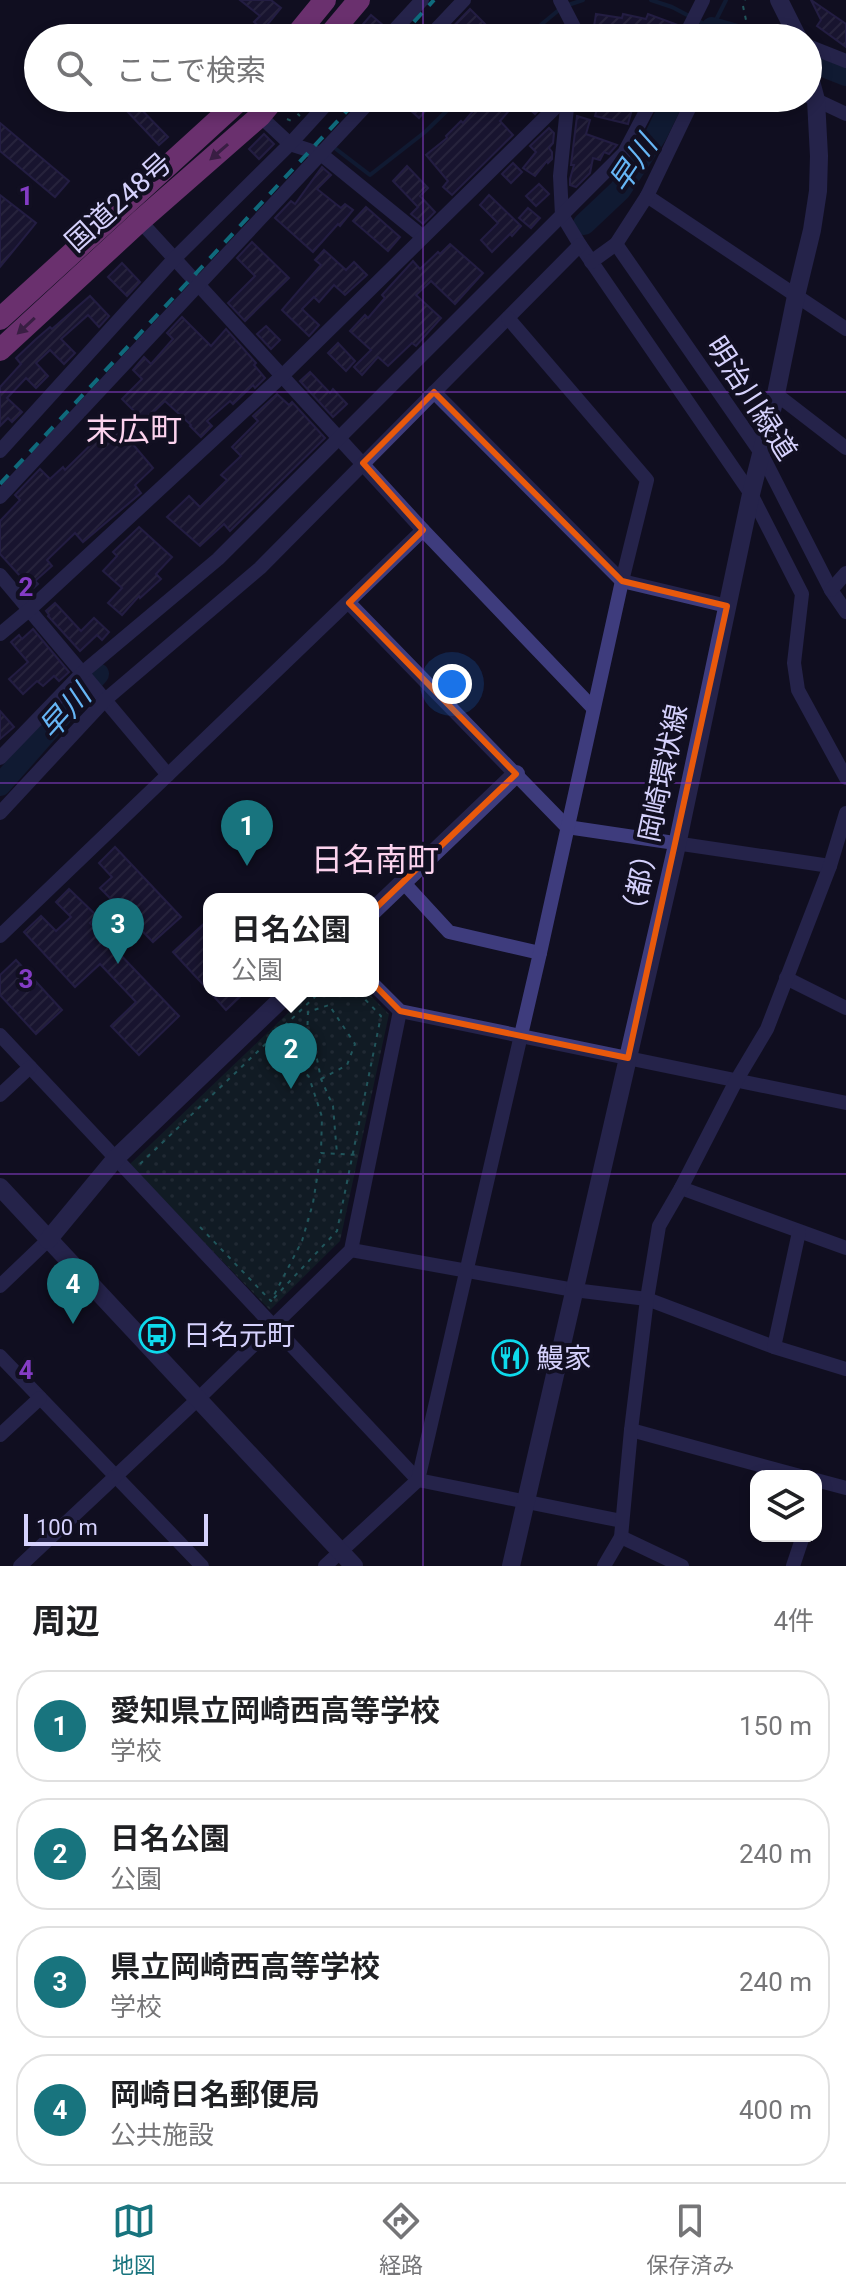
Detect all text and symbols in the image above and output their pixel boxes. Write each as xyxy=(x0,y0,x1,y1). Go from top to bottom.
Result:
search box xyxy=(24,24,822,112)
icon: search xyxy=(52,46,96,90)
text: ここで検索 xyxy=(116,53,266,88)
water label: 早川 xyxy=(601,127,666,198)
one-way arrow xyxy=(209,143,229,160)
street label: 国道248号 xyxy=(59,146,178,259)
text: 1 xyxy=(19,181,33,211)
one-way arrow xyxy=(17,317,36,335)
street label: 明治川緑道 xyxy=(700,331,804,466)
district label: 末広町 xyxy=(86,411,182,449)
text: 2 xyxy=(19,572,33,602)
your location xyxy=(432,664,472,704)
water label: 早川 xyxy=(32,675,100,746)
street label: （都）岡崎環状線 xyxy=(615,701,694,927)
pin: 1 xyxy=(221,800,273,866)
district label: 日名南町 xyxy=(311,841,439,879)
popup xyxy=(203,893,379,997)
pin: 3 xyxy=(92,898,144,964)
text: 日名公園 xyxy=(231,912,351,947)
text: 公園 xyxy=(231,955,283,985)
text: 3 xyxy=(19,964,33,994)
pin: 2 xyxy=(265,1023,317,1089)
pin: 4 xyxy=(47,1258,99,1324)
bus stop icon: 日名元町 xyxy=(138,1316,176,1354)
place label: 日名元町 xyxy=(183,1319,295,1352)
restaurant icon: 鰻家 xyxy=(491,1339,529,1377)
place label: 鰻家 xyxy=(536,1342,592,1375)
text: 4 xyxy=(19,1355,34,1385)
map controls xyxy=(750,1470,822,1542)
button: layers xyxy=(750,1470,822,1542)
scale bar xyxy=(24,1510,208,1546)
text: 100 m xyxy=(36,1515,98,1540)
text: 周辺 xyxy=(32,1601,100,1641)
text: 4件 xyxy=(773,1606,814,1636)
text: 愛知県立岡崎西高等学校 xyxy=(110,1693,440,1728)
text: 1 xyxy=(53,1711,67,1741)
text: 150 m xyxy=(739,1711,812,1741)
text: 学校 xyxy=(110,1736,162,1766)
text: 日名公園 xyxy=(110,1821,230,1856)
text: 2 xyxy=(53,1839,67,1869)
text: 240 m xyxy=(739,1839,812,1869)
text: 公園 xyxy=(110,1864,162,1894)
text: 県立岡崎西高等学校 xyxy=(110,1949,380,1984)
text: 3 xyxy=(53,1967,67,1997)
text: 240 m xyxy=(739,1967,812,1997)
text: 学校 xyxy=(110,1992,162,2022)
text: 岡崎日名郵便局 xyxy=(110,2077,320,2112)
text: 4 xyxy=(53,2095,67,2125)
text: 400 m xyxy=(739,2095,812,2125)
text: 公共施設 xyxy=(110,2120,214,2150)
tab: 地図 xyxy=(112,2199,156,2279)
tab: 経路 xyxy=(379,2199,423,2279)
tab: 保存済み xyxy=(646,2199,734,2279)

